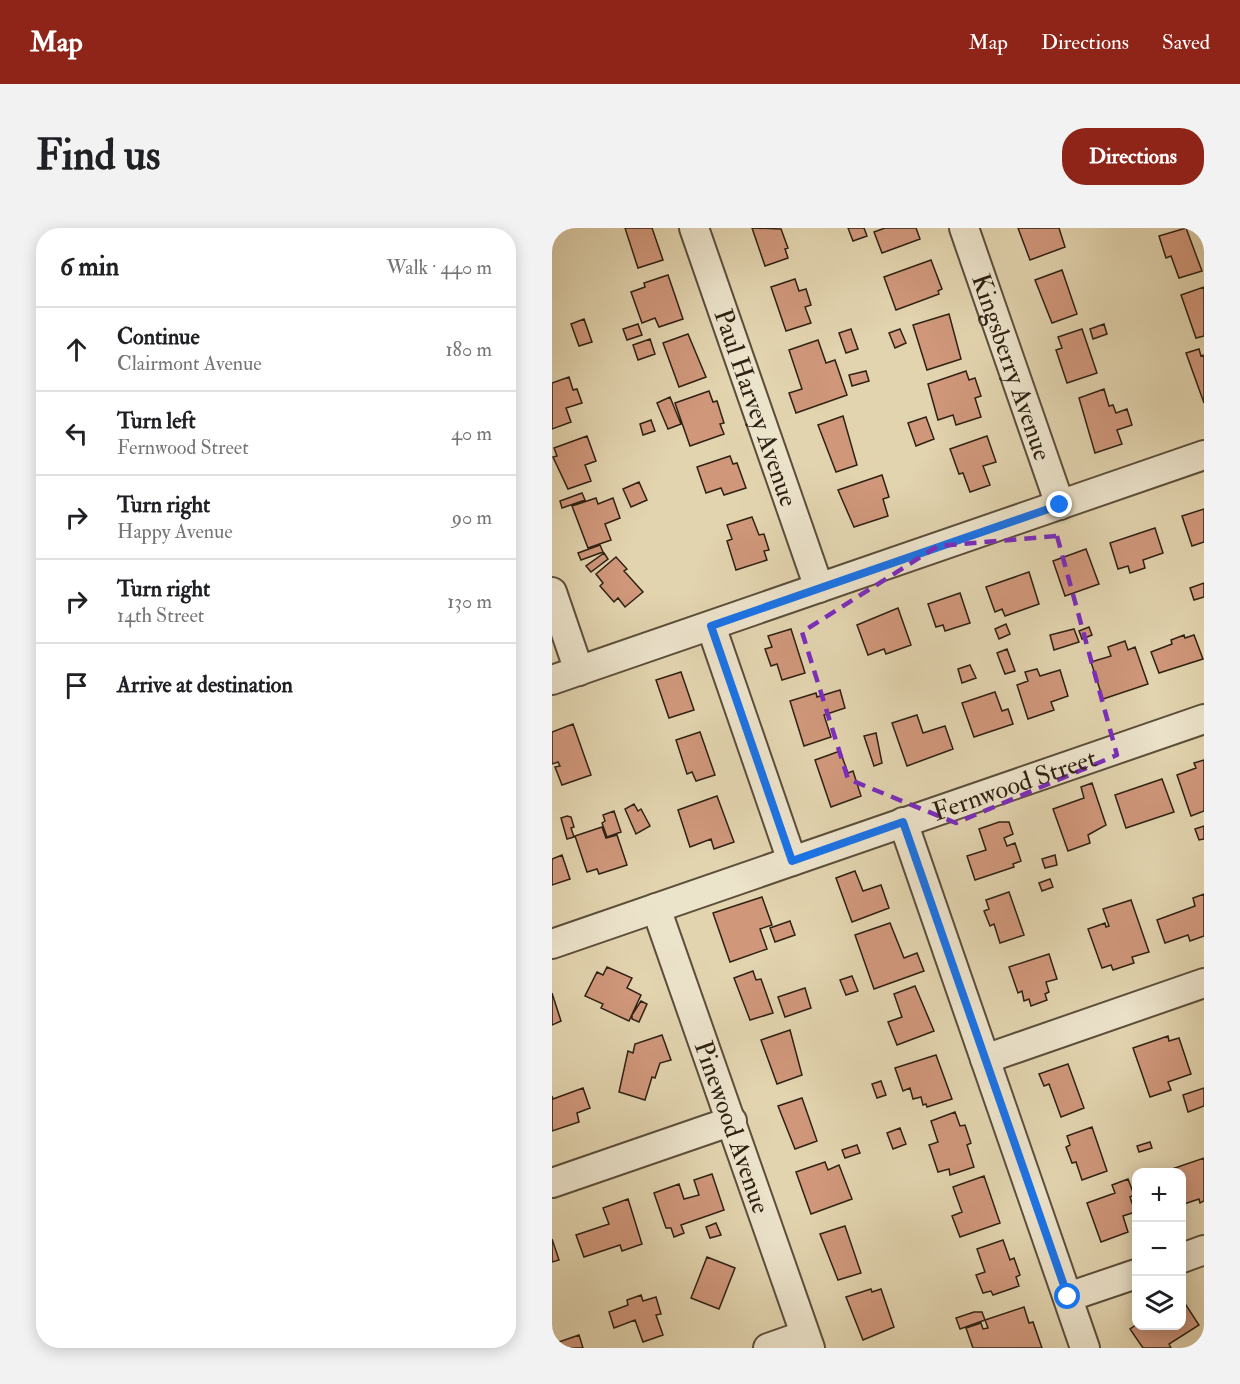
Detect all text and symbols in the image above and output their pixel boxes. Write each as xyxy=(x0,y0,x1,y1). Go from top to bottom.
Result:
text: Map xyxy=(30,25,83,60)
text: Map xyxy=(968,29,1008,56)
text: Directions xyxy=(1041,29,1129,56)
text: Saved xyxy=(1162,29,1210,56)
button: Directions xyxy=(1062,128,1204,185)
text: Find us xyxy=(36,130,160,182)
text: 6 min xyxy=(60,251,119,283)
text: Walk · 440 m xyxy=(387,255,492,280)
street label: Kingsberry Avenue xyxy=(964,270,1058,465)
street label: Paul Harvey Avenue xyxy=(706,305,804,511)
text: Continue xyxy=(117,323,200,351)
icon: ahead xyxy=(60,333,93,366)
text: 180 m xyxy=(445,337,492,362)
text: Clairmont Avenue xyxy=(117,351,262,376)
text: Turn left xyxy=(117,407,196,435)
icon: left xyxy=(60,417,93,450)
text: 40 m xyxy=(451,421,492,446)
text: Fernwood Street xyxy=(117,435,249,460)
text: Turn right xyxy=(117,491,210,519)
route end xyxy=(1046,491,1072,517)
icon: right xyxy=(60,501,93,534)
text: 90 m xyxy=(452,505,492,530)
text: Happy Avenue xyxy=(117,519,233,544)
text: Turn right xyxy=(117,575,210,603)
icon: right xyxy=(60,585,93,618)
text: 130 m xyxy=(447,589,492,614)
text: 14th Street xyxy=(117,603,204,628)
icon: arrive xyxy=(60,669,93,702)
text: Arrive at destination xyxy=(117,671,293,699)
street label: Fernwood Street xyxy=(928,742,1101,828)
street label: Pinewood Avenue xyxy=(687,1037,777,1218)
map controls xyxy=(1132,1168,1186,1330)
button: + xyxy=(1132,1168,1186,1222)
button: − xyxy=(1132,1222,1186,1276)
button: layers xyxy=(1132,1276,1186,1330)
route start xyxy=(1054,1283,1080,1309)

